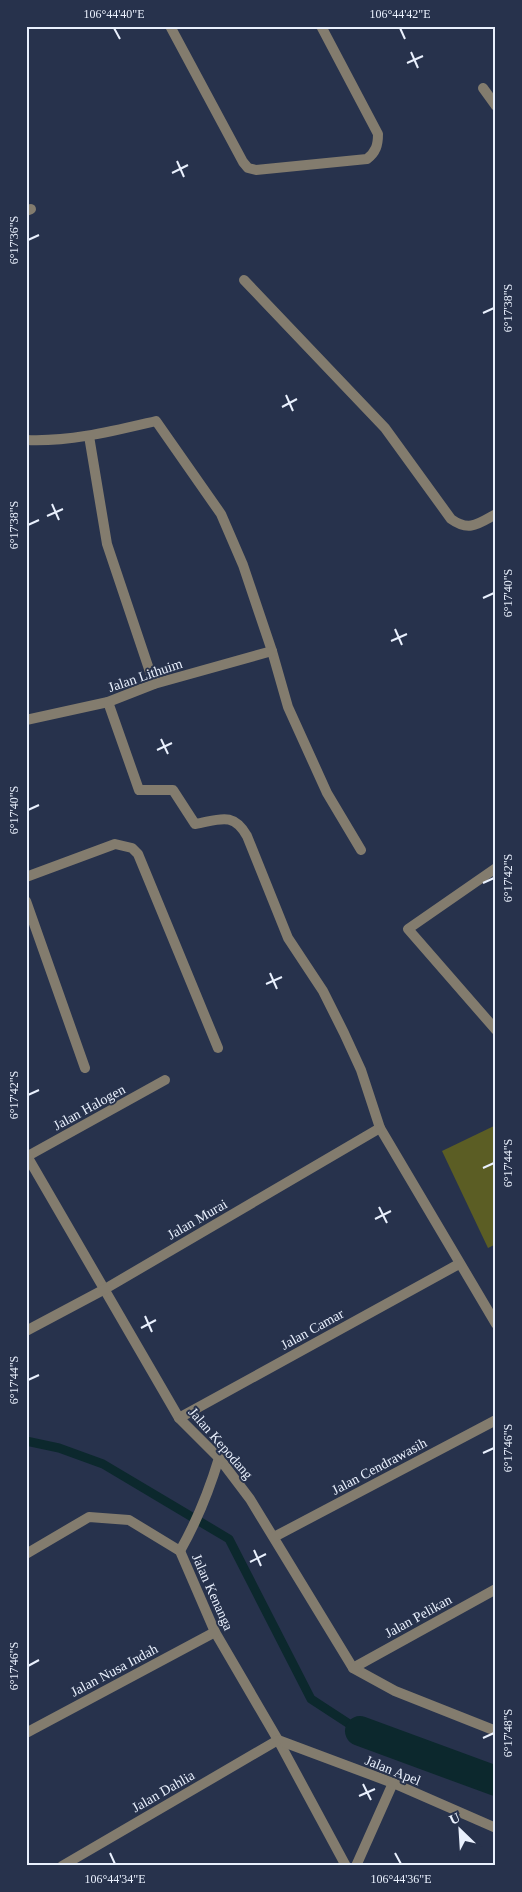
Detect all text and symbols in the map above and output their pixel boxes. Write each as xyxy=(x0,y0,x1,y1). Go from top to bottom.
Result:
text: 106°44'40"E xyxy=(83,7,145,21)
text: 106°44'42"E xyxy=(369,7,431,21)
text: 6°17'36"S xyxy=(7,216,21,264)
text: 6°17'38"S xyxy=(501,284,515,332)
text: 6°17'38"S xyxy=(7,501,21,549)
text: 6°17'40"S xyxy=(501,569,515,617)
street label: Jalan Lithuim xyxy=(106,656,184,695)
text: 6°17'40"S xyxy=(7,786,21,834)
text: 6°17'42"S xyxy=(501,854,515,902)
text: 6°17'42"S xyxy=(7,1071,21,1119)
street label: Jalan Halogen xyxy=(51,1082,128,1133)
text: 6°17'44"S xyxy=(501,1139,515,1187)
street label: Jalan Murai xyxy=(165,1196,230,1243)
street label: Jalan Camar xyxy=(278,1306,347,1353)
text: 6°17'44"S xyxy=(7,1356,21,1404)
street label: Jalan Kepodang xyxy=(186,1405,256,1482)
text: 6°17'46"S xyxy=(501,1424,515,1472)
street label: Jalan Cendrawasih xyxy=(329,1435,429,1498)
street label: Jalan Kenanga xyxy=(189,1552,236,1633)
street label: Jalan Pelikan xyxy=(382,1592,454,1641)
street label: Jalan Nusa Indah xyxy=(68,1641,160,1700)
text: 6°17'46"S xyxy=(7,1642,21,1690)
text: 6°17'48"S xyxy=(501,1709,515,1757)
street label: Jalan Apel xyxy=(363,1753,423,1788)
street label: Jalan Dahlia xyxy=(129,1767,198,1815)
north arrow xyxy=(434,1804,484,1854)
text: U xyxy=(447,1810,462,1828)
text: 106°44'34"E xyxy=(84,1872,146,1886)
text: 106°44'36"E xyxy=(370,1872,432,1886)

